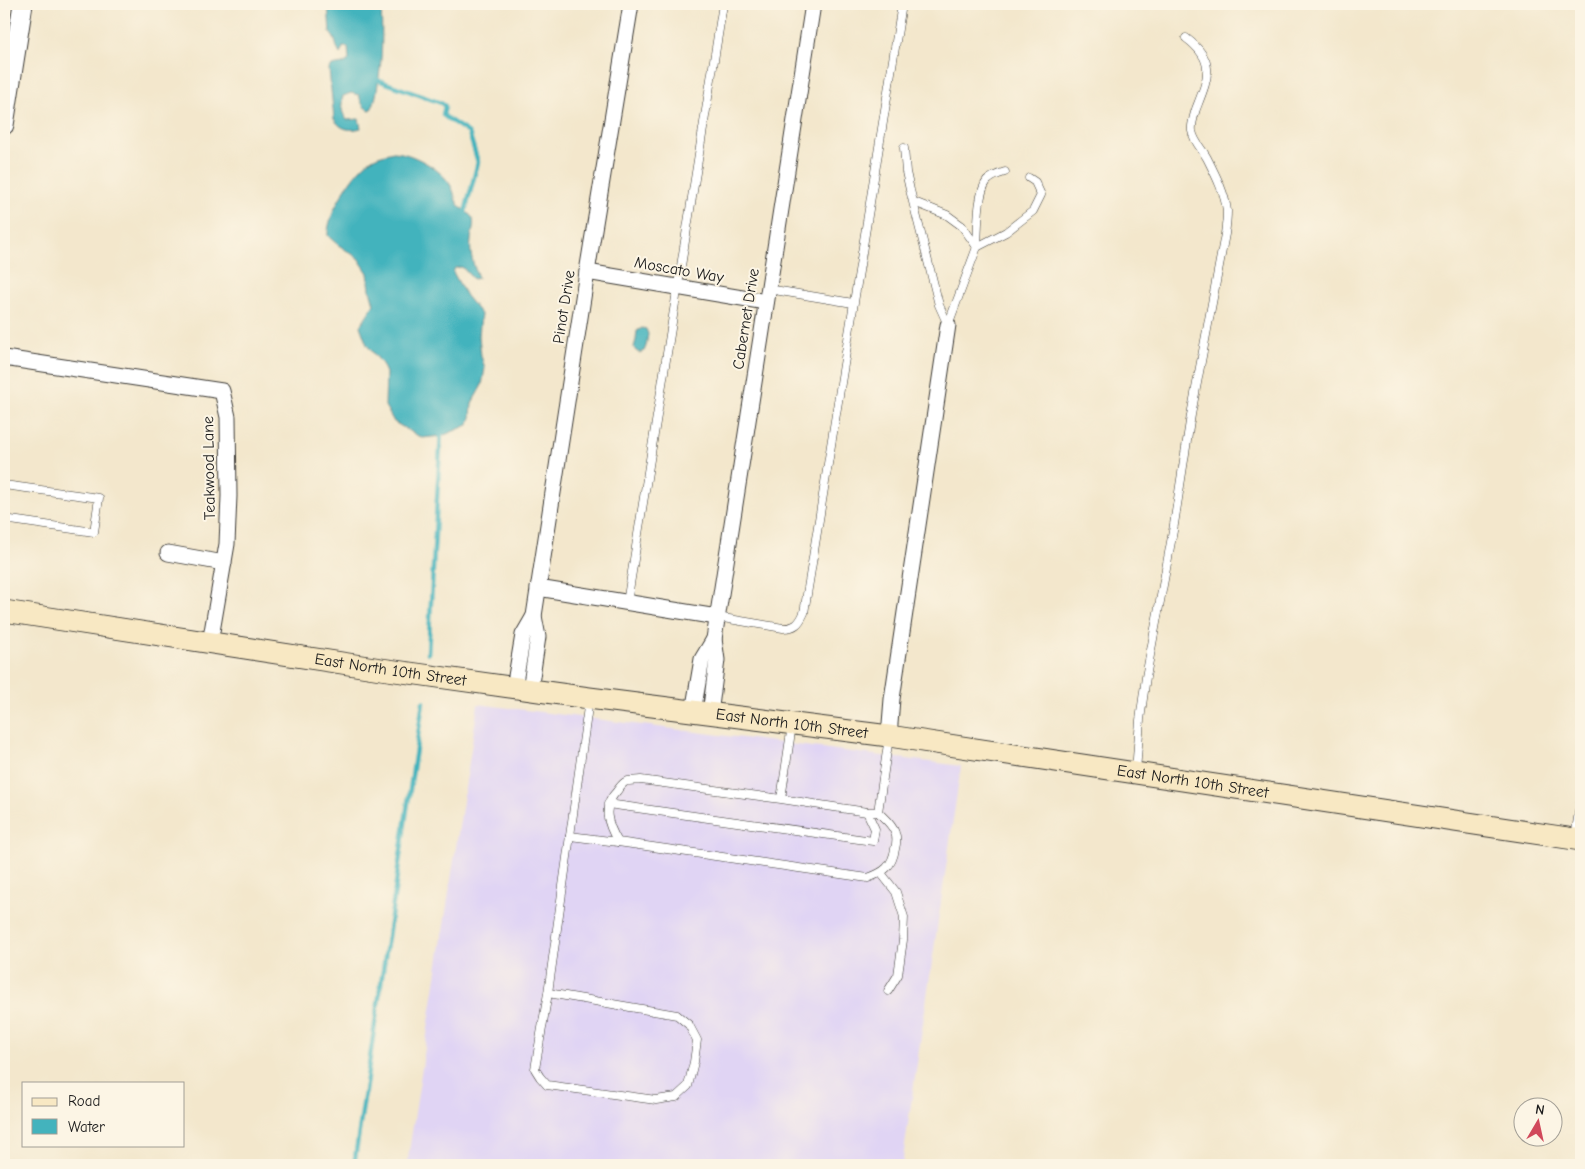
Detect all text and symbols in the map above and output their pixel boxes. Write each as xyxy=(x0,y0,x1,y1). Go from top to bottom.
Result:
street label: Moscato Way xyxy=(633,253,726,287)
street label: Cabernet Drive xyxy=(729,267,763,371)
street label: Pinot Drive xyxy=(549,269,579,345)
street label: Teakwood Lane xyxy=(199,416,219,520)
street label: East North 10th Street xyxy=(313,650,468,690)
street label: East North 10th Street xyxy=(715,705,869,742)
street label: East North 10th Street xyxy=(1116,761,1270,802)
legend xyxy=(22,1082,185,1146)
text: Road xyxy=(68,1092,100,1110)
north arrow xyxy=(1512,1096,1562,1146)
text: N xyxy=(1534,1101,1546,1119)
text: Water xyxy=(68,1118,105,1136)

